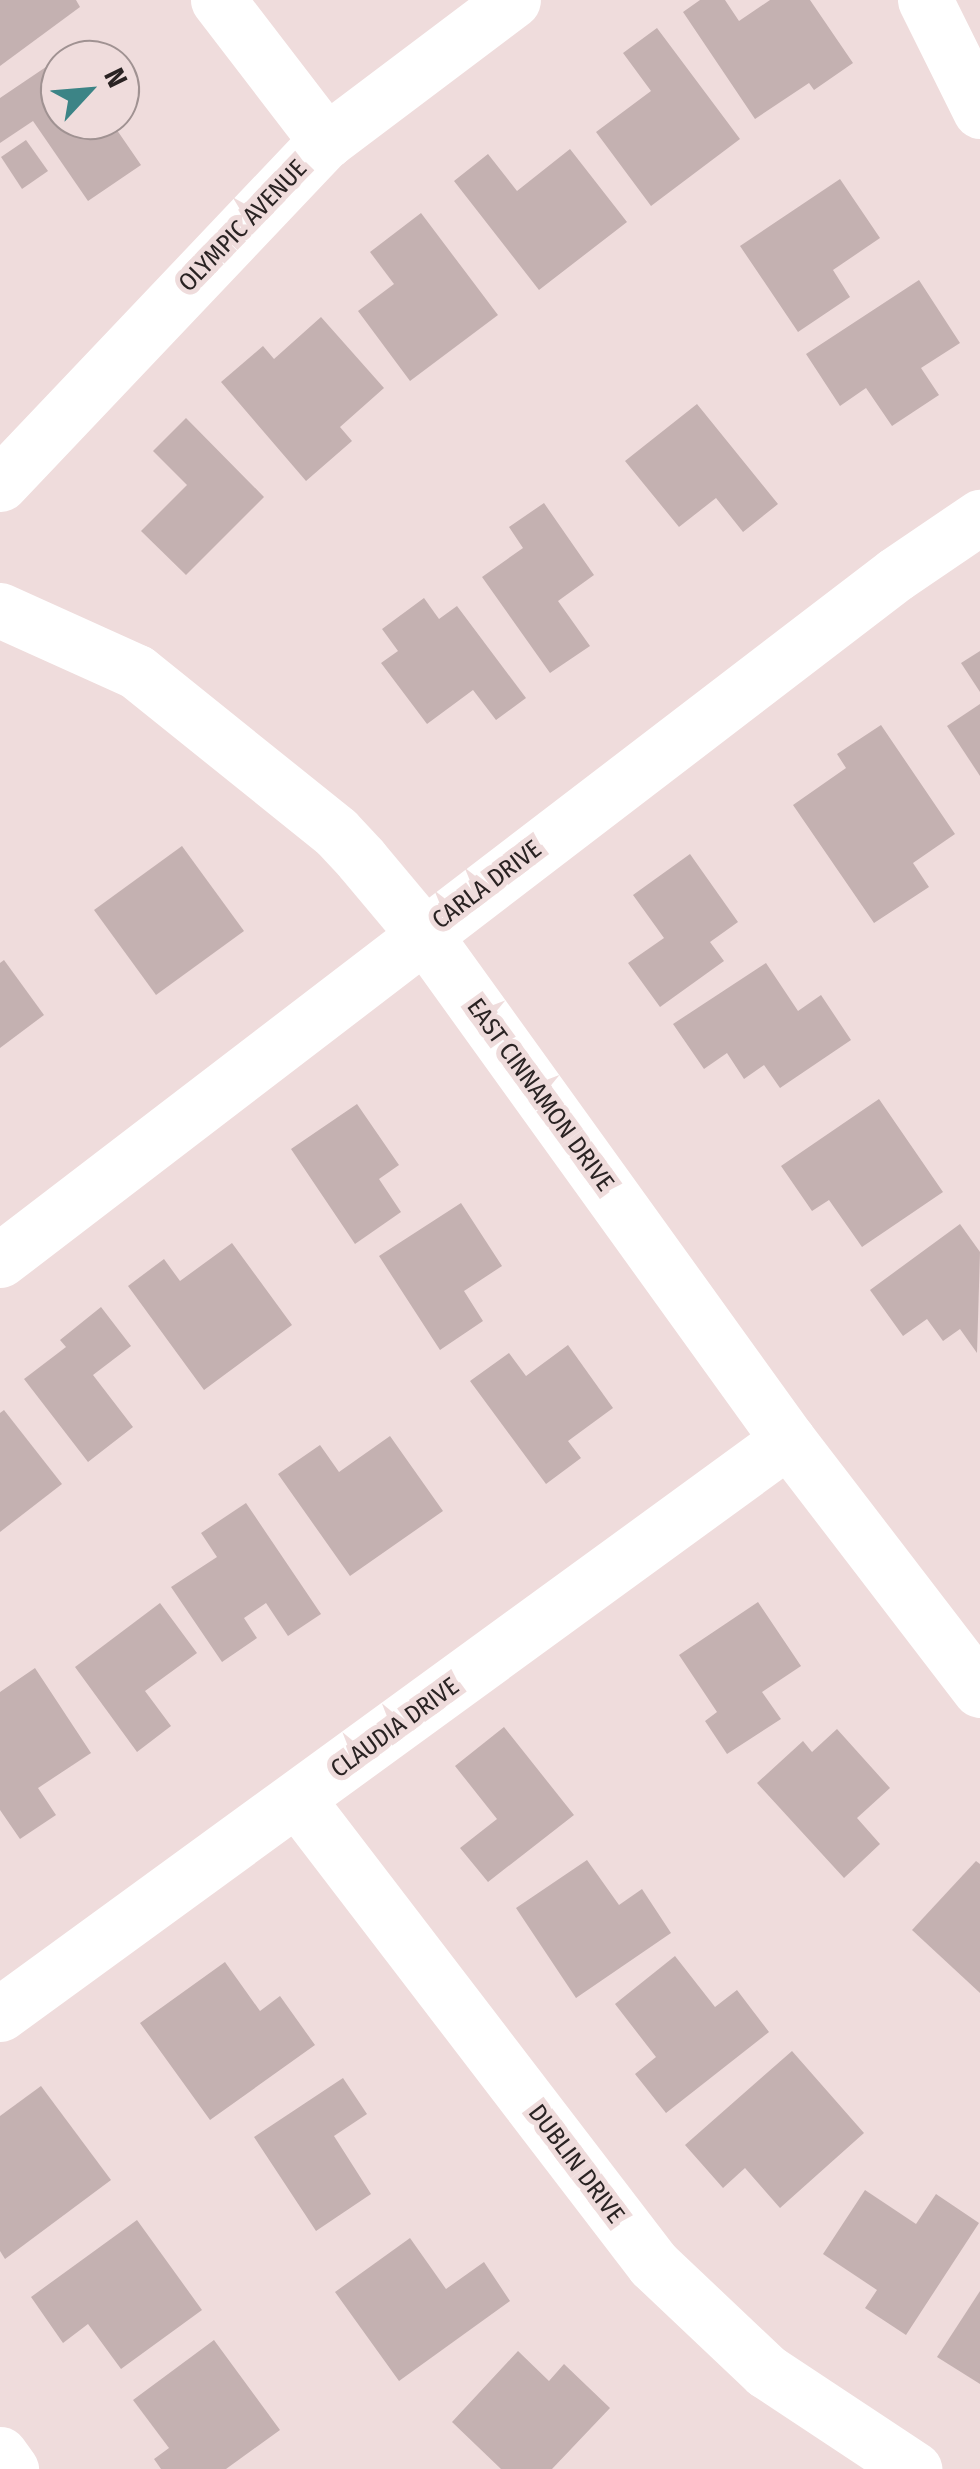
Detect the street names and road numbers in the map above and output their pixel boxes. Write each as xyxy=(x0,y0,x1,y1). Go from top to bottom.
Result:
street label: OLYMPIC AVENUE xyxy=(173,154,313,298)
street label: CARLA DRIVE xyxy=(427,834,547,936)
street label: EAST CINNAMON DRIVE xyxy=(460,993,620,1197)
street label: CLAUDIA DRIVE xyxy=(325,1672,465,1784)
street label: DUBLIN DRIVE xyxy=(522,2099,630,2229)

